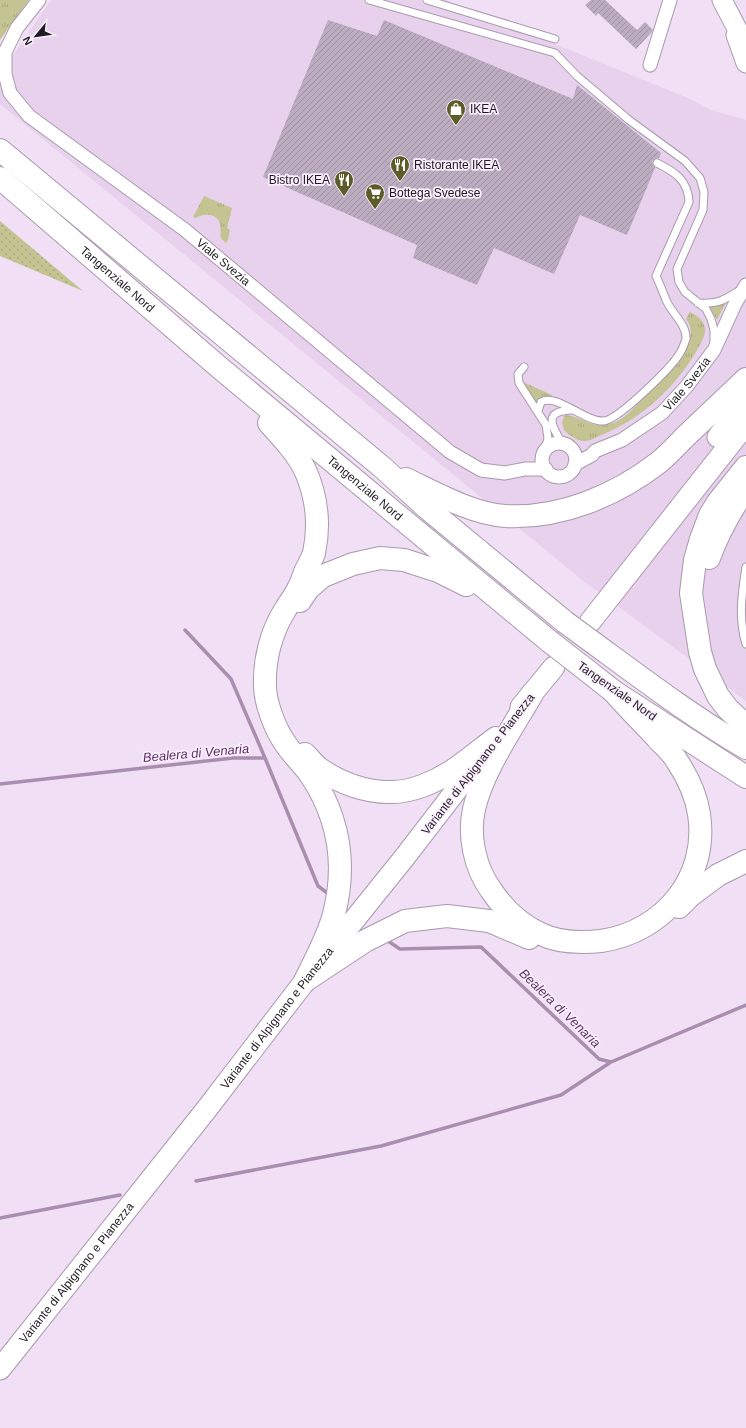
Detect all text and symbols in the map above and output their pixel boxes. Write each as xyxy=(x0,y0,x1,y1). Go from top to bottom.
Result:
north arrow xyxy=(16,16,56,56)
text: N xyxy=(20,34,34,47)
shop icon: IKEA xyxy=(445,98,467,126)
place label: IKEA xyxy=(470,102,497,116)
restaurant icon: Ristorante IKEA xyxy=(389,154,411,182)
place label: Ristorante IKEA xyxy=(414,158,499,172)
restaurant icon: Bistro IKEA xyxy=(333,169,355,197)
place label: Bistro IKEA xyxy=(269,173,330,187)
supermarket icon: Bottega Svedese xyxy=(364,182,386,210)
place label: Bottega Svedese xyxy=(389,186,481,200)
street label: Viale Svezia xyxy=(193,235,253,289)
street label: Tangenziale Nord xyxy=(77,243,157,315)
street label: Viale Svezia xyxy=(661,354,713,414)
street label: Tangenziale Nord xyxy=(324,453,405,524)
street label: Tangenziale Nord xyxy=(575,658,659,724)
street label: Variante di Alpignano e Pianezza xyxy=(419,690,538,837)
water label: Bealera di Venaria xyxy=(142,741,250,765)
street label: Variante di Alpignano e Pianezza xyxy=(218,944,337,1092)
water label: Bealera di Venaria xyxy=(516,966,604,1050)
street label: Variante di Alpignano e Pianezza xyxy=(16,1199,137,1346)

